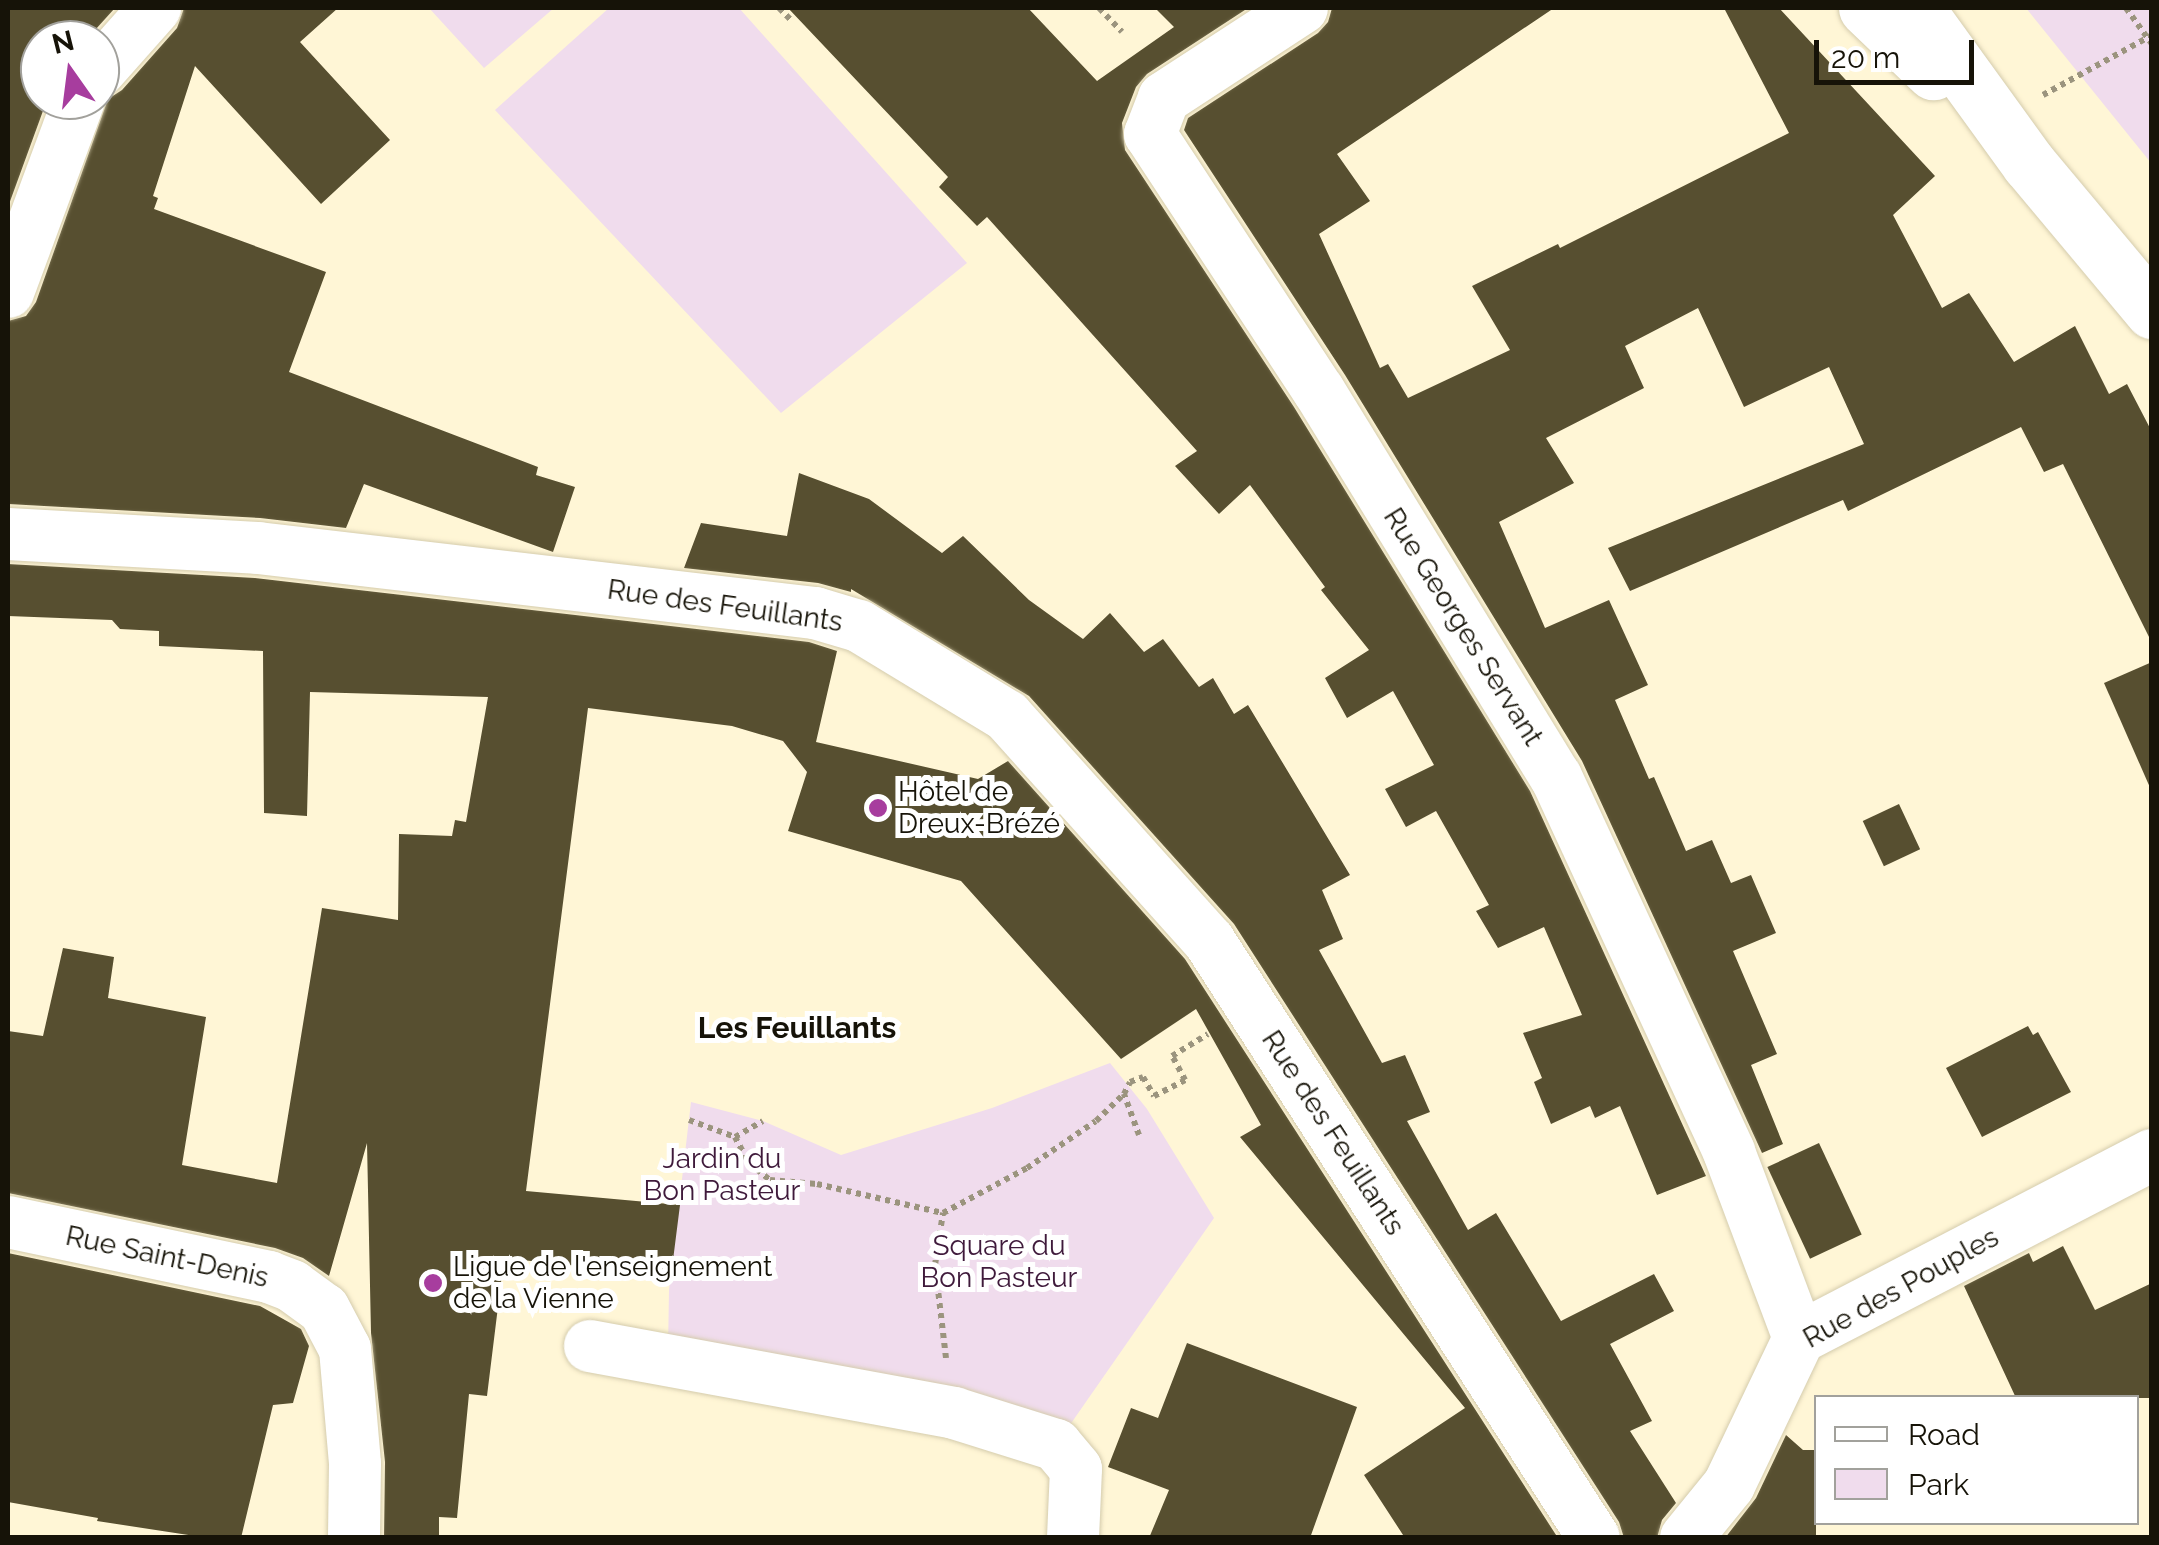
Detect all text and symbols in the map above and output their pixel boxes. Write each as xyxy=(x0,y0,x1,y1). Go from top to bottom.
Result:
north arrow xyxy=(20,20,120,120)
scale bar xyxy=(1819,20,1979,82)
text: N xyxy=(49,24,77,61)
text: 20 m xyxy=(1831,40,1900,75)
street label: Rue Georges Servant xyxy=(1376,502,1550,752)
street label: Rue des Feuillants xyxy=(605,573,845,639)
place label: Hôtel de Dreux-Brézé xyxy=(898,775,1060,841)
marker: Hôtel de Dreux-Brézé xyxy=(867,797,889,819)
district label: Les Feuillants xyxy=(698,1010,896,1046)
street label: Rue des Feuillants xyxy=(1254,1024,1412,1242)
park label: Jardin du Bon Pasteur xyxy=(644,1142,800,1208)
street label: Rue Saint-Denis xyxy=(63,1219,271,1295)
street label: Rue des Pouples xyxy=(1797,1220,2005,1356)
park label: Square du Bon Pasteur xyxy=(921,1229,1077,1295)
place label: Ligue de l'enseignement de la Vienne xyxy=(453,1250,772,1316)
marker: Ligue de l'enseignement de la Vienne xyxy=(422,1272,444,1294)
legend xyxy=(1814,1395,2139,1525)
text: Road xyxy=(1908,1417,1980,1452)
text: Park xyxy=(1908,1467,1969,1502)

